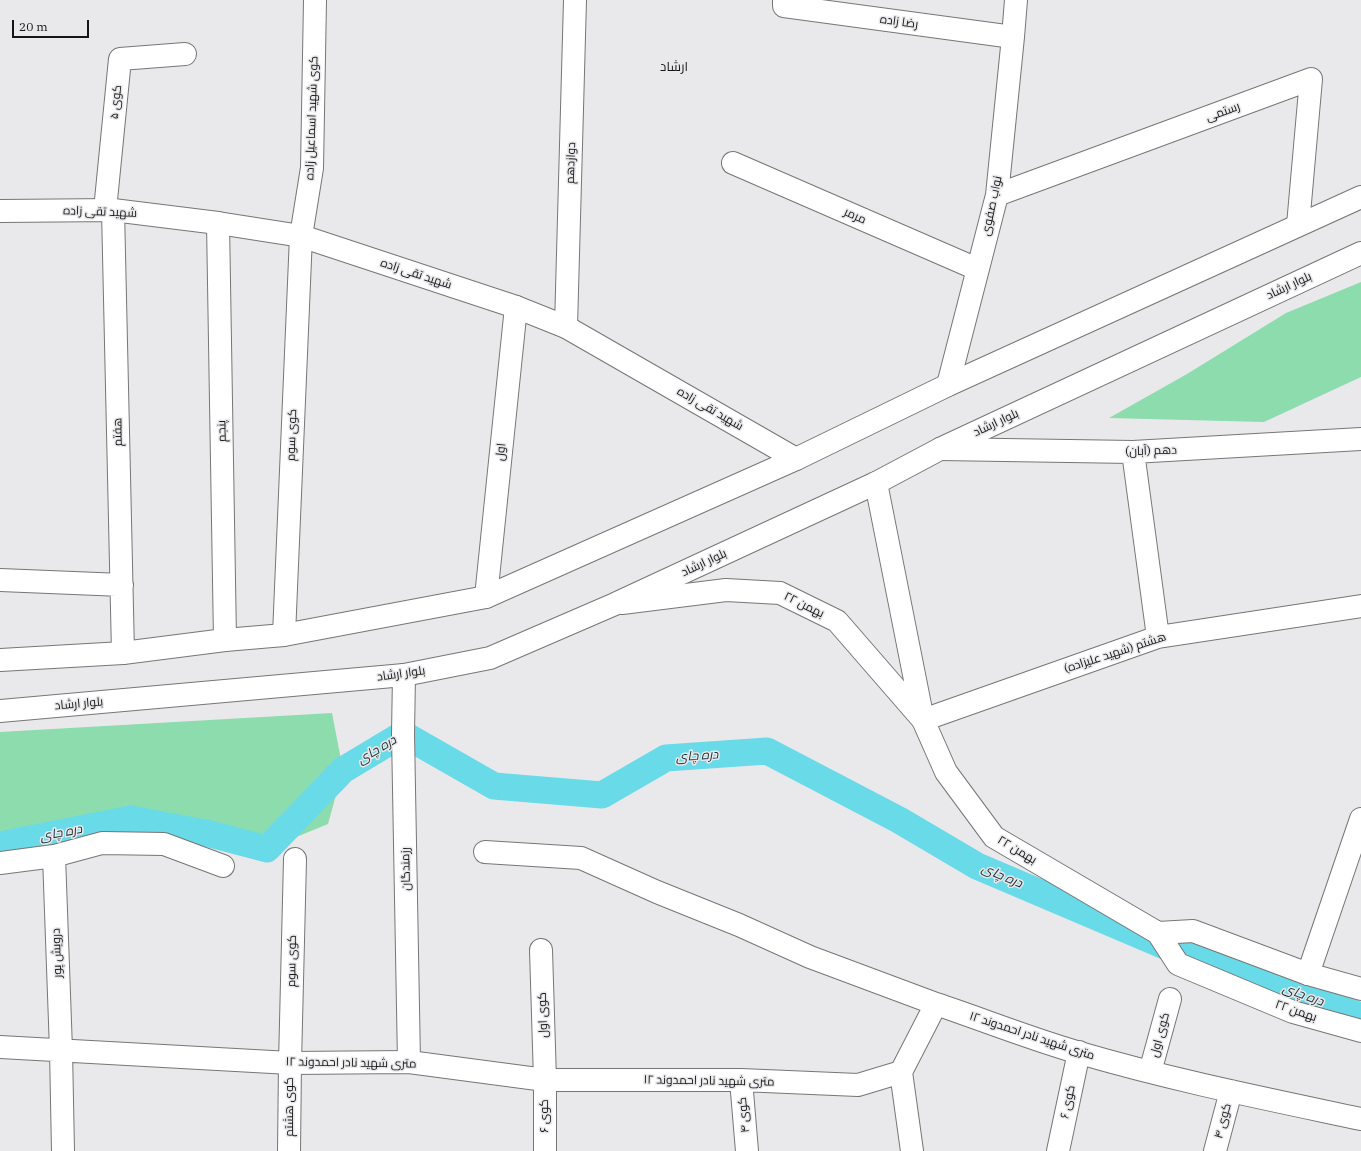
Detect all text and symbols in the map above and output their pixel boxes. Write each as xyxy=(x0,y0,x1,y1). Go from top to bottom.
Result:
scale bar xyxy=(14,12,91,38)
street label: رضا زاده xyxy=(879,12,919,32)
text: 20 m xyxy=(19,19,48,34)
street label: کوی شهید اسماعیل زاده xyxy=(303,56,321,180)
district label: ارشاد xyxy=(660,59,688,75)
street label: کوی ۵ xyxy=(107,84,125,120)
street label: رستمی xyxy=(1204,99,1242,125)
street label: دوازدهم xyxy=(563,142,579,184)
street label: نواب صفوی xyxy=(979,175,1005,237)
street label: شهید تقی زاده xyxy=(63,204,137,220)
street label: مرمر xyxy=(842,205,868,227)
street label: شهید تقی زاده xyxy=(379,256,453,292)
street label: بلوار ارشاد xyxy=(1264,269,1314,303)
street label: شهید تقی زاده xyxy=(674,384,746,434)
street label: بلوار ارشاد xyxy=(971,406,1021,440)
street label: کوی سوم xyxy=(284,409,300,461)
street label: هفتم xyxy=(111,418,125,446)
street label: پنجم xyxy=(215,420,229,442)
street label: اول xyxy=(493,442,509,462)
street label: دهم (آبان) xyxy=(1125,443,1177,459)
street label: بلوار ارشاد xyxy=(679,546,729,580)
street label: ۲۲ بهمن xyxy=(781,589,827,621)
street label: هشتم (شهید علیزاده) xyxy=(1062,630,1168,676)
street label: بلوار ارشاد xyxy=(376,663,426,685)
street label: بلوار ارشاد xyxy=(54,695,104,713)
water label: دره چای xyxy=(355,732,399,768)
water label: دره چای xyxy=(675,747,719,765)
water label: دره چای xyxy=(39,821,83,845)
street label: ۲۲ بهمن xyxy=(995,833,1039,867)
street label: رزمندگان xyxy=(398,847,414,891)
water label: دره چای xyxy=(979,860,1025,892)
street label: درویش پور xyxy=(49,928,65,978)
street label: کوی سوم xyxy=(284,935,300,987)
water label: دره چای xyxy=(1280,980,1326,1010)
street label: کوی اول xyxy=(535,992,551,1038)
street label: ۲۲ بهمن xyxy=(1273,997,1319,1025)
street label: ۱۲ متری شهید نادر احمدوند xyxy=(968,1009,1096,1063)
street label: کوی اول xyxy=(1147,1011,1173,1059)
street label: ۱۲ متری شهید نادر احمدوند xyxy=(285,1055,417,1071)
street label: ۱۲ متری شهید نادر احمدوند xyxy=(643,1073,775,1089)
street label: کوی هشتم xyxy=(283,1077,297,1137)
street label: کوی ۶ xyxy=(1057,1084,1079,1120)
street label: کوی ۴ xyxy=(735,1096,753,1134)
street label: کوی ۶ xyxy=(538,1099,552,1133)
street label: کوی ۴ xyxy=(1211,1102,1235,1140)

